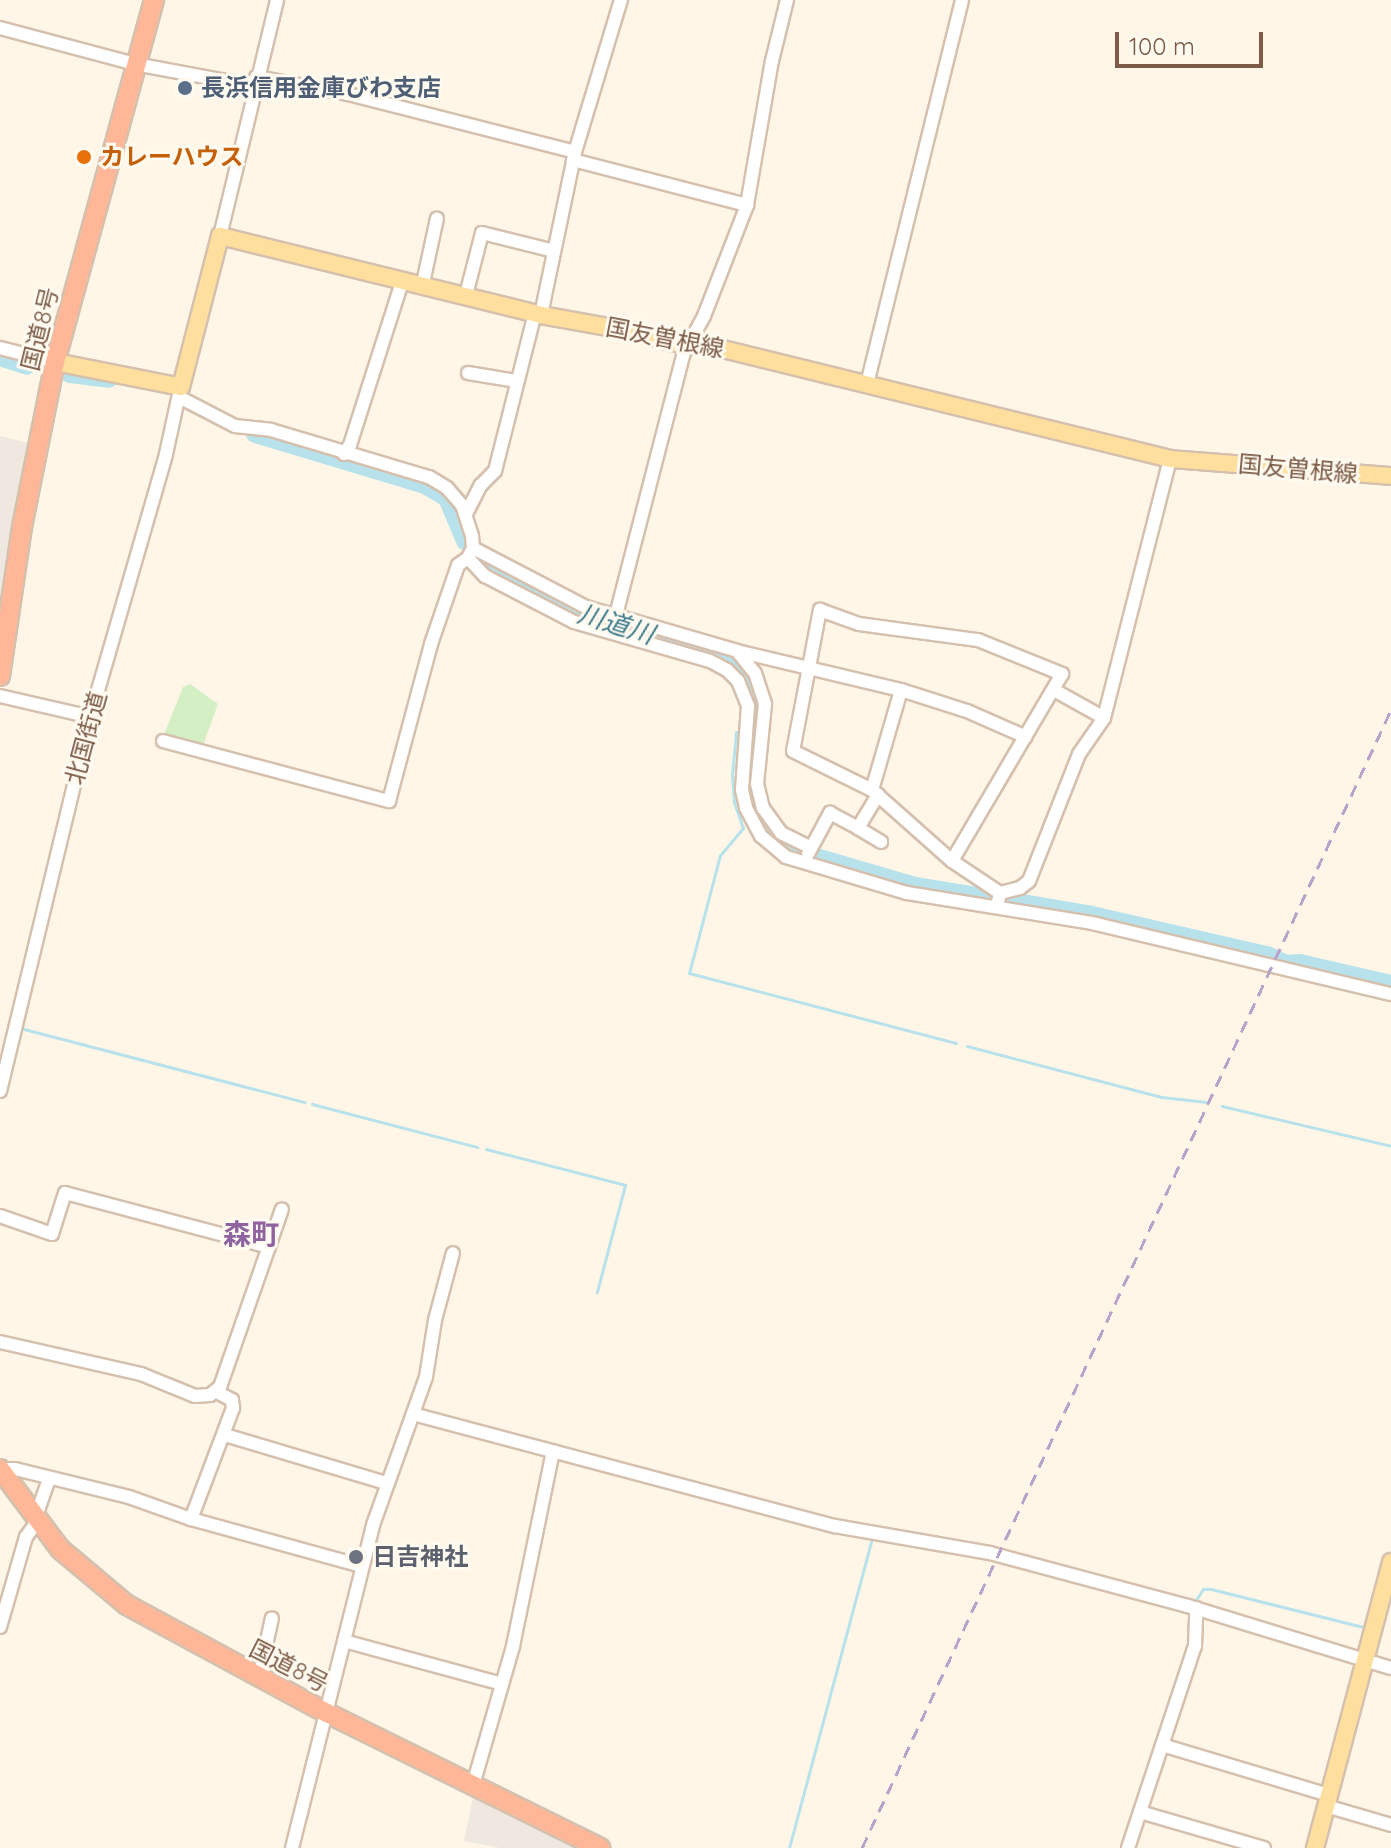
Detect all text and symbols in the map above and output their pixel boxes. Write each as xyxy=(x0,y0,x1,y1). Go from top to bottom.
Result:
scale bar xyxy=(1119,16,1267,66)
text: 100 m xyxy=(1129,31,1195,61)
place label: 長浜信用金庫びわ支店 xyxy=(201,74,441,102)
marker: 長浜信用金庫びわ支店 xyxy=(176,79,194,97)
place label: カレーハウス xyxy=(100,143,244,171)
marker: カレーハウス xyxy=(75,148,93,166)
street label: 国道8号 xyxy=(16,284,64,374)
street label: 国友曽根線 xyxy=(603,312,727,364)
street label: 国友曽根線 xyxy=(1237,449,1359,489)
water label: 川道川 xyxy=(574,598,658,650)
street label: 北国街道 xyxy=(60,688,112,788)
district label: 森町 xyxy=(223,1217,279,1251)
place label: 日吉神社 xyxy=(372,1543,468,1571)
marker: 日吉神社 xyxy=(347,1548,365,1566)
street label: 国道8号 xyxy=(245,1634,333,1698)

